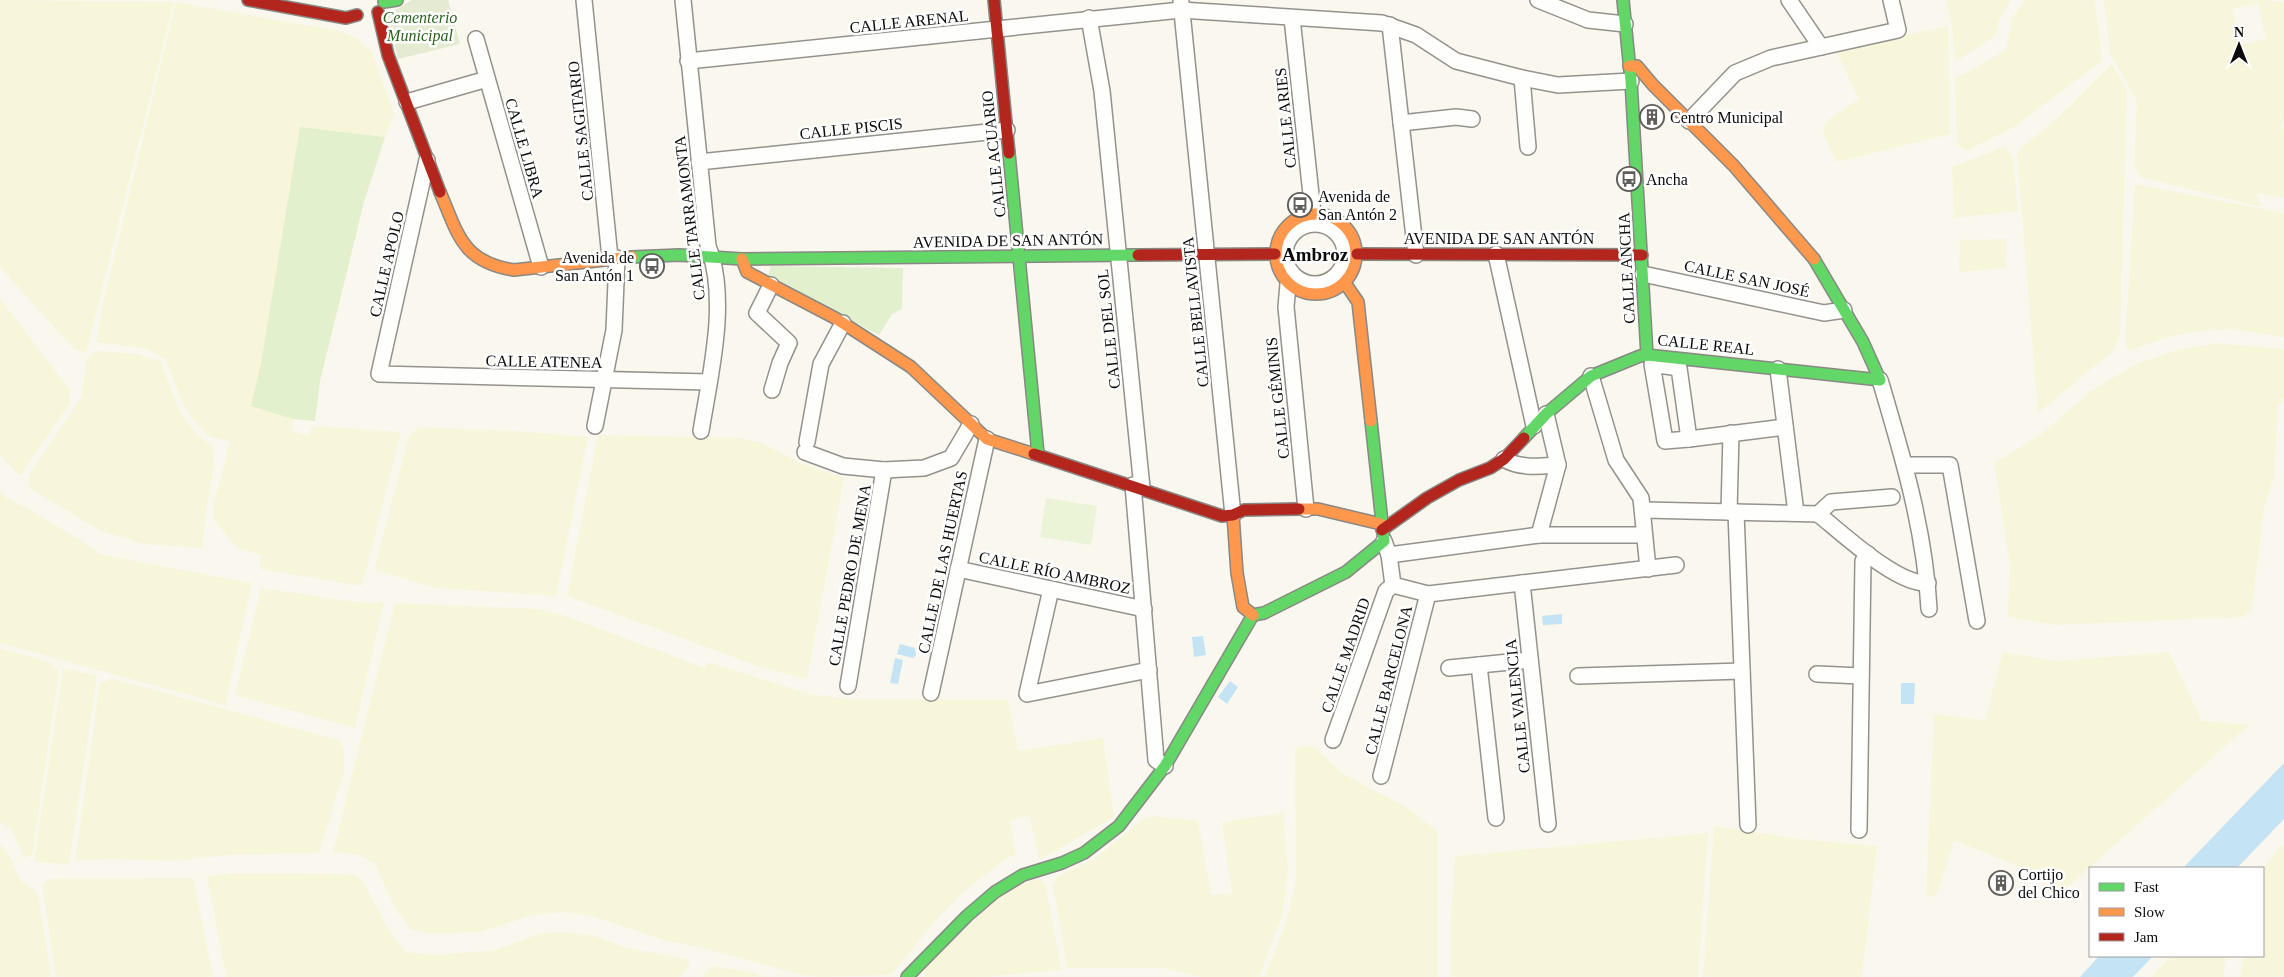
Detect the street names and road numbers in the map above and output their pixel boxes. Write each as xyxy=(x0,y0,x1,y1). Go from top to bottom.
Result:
street label: CALLE ARENAL xyxy=(849,7,969,36)
street label: CALLE SAGITARIO xyxy=(565,60,596,202)
street label: CALLE ARIES xyxy=(1272,67,1299,169)
street label: CALLE ACUARIO xyxy=(978,90,1009,218)
street label: CALLE LIBRA xyxy=(502,96,547,201)
street label: CALLE PISCIS xyxy=(799,115,903,142)
street label: CALLE TARRAMONTA xyxy=(671,134,708,301)
street label: CALLE APOLO xyxy=(366,210,407,319)
street label: CALLE ANCHA xyxy=(1615,211,1638,324)
street label: AVENIDA DE SAN ANTÓN xyxy=(913,229,1104,251)
street label: AVENIDA DE SAN ANTÓN xyxy=(1404,229,1595,247)
street label: CALLE BELLAVISTA xyxy=(1179,236,1212,388)
street label: CALLE SAN JOSÉ xyxy=(1683,256,1811,300)
street label: CALLE DEL SOL xyxy=(1094,268,1123,390)
street label: CALLE REAL xyxy=(1657,331,1755,358)
street label: CALLE GÉMINIS xyxy=(1262,336,1292,460)
street label: CALLE ATENEA xyxy=(485,352,603,371)
street label: CALLE DE LAS HUERTAS xyxy=(915,469,970,655)
street label: CALLE PEDRO DE MENA xyxy=(825,482,874,667)
street label: CALLE RÍO AMBROZ xyxy=(977,547,1133,597)
street label: CALLE MADRID xyxy=(1318,595,1373,715)
street label: CALLE BARCELONA xyxy=(1362,603,1415,757)
street label: CALLE VALENCIA xyxy=(1502,638,1533,774)

